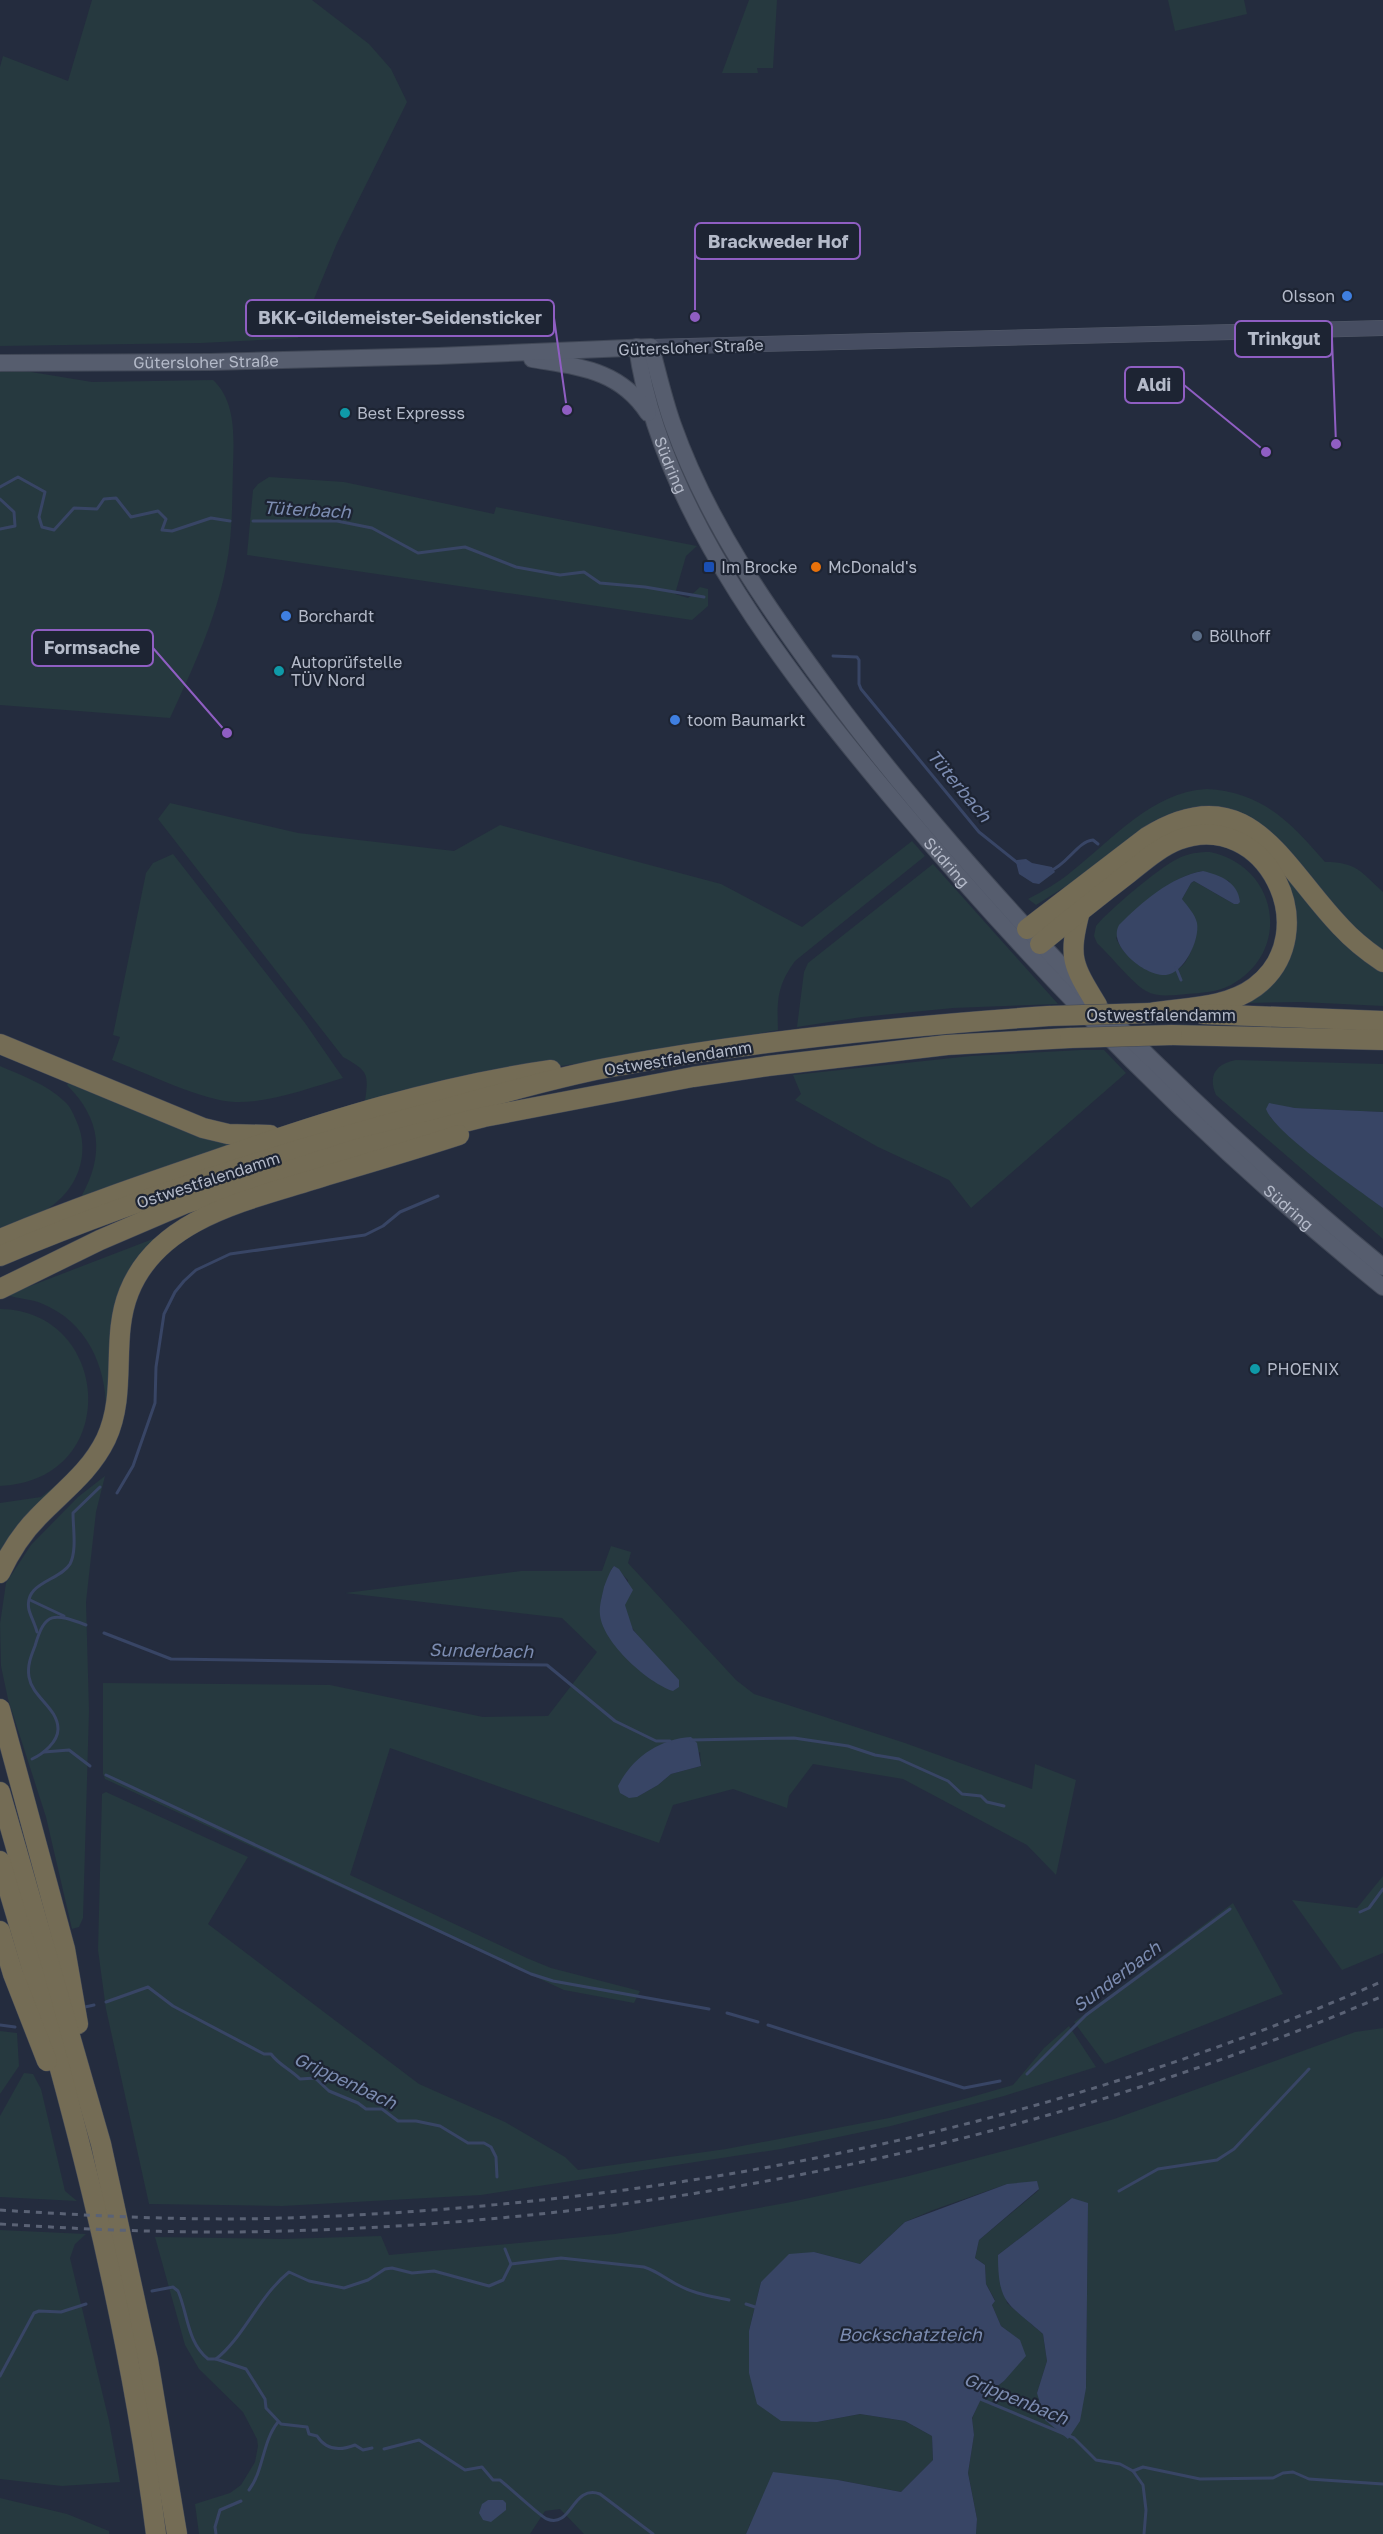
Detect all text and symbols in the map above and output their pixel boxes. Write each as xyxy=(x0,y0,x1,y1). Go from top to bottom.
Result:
callout: Brackweder Hof xyxy=(695,223,860,259)
text: Brackweder Hof xyxy=(708,230,849,252)
place label: Olsson xyxy=(1282,286,1335,306)
marker: Olsson xyxy=(1340,289,1354,303)
callout: BKK-Gildemeister-Seidensticker xyxy=(246,300,554,336)
text: BKK-Gildemeister-Seidensticker xyxy=(258,306,542,328)
callout: Trinkgut xyxy=(1235,321,1332,357)
text: Trinkgut xyxy=(1248,327,1320,349)
street label: Gütersloher Straße xyxy=(618,334,764,360)
street label: Gütersloher Straße xyxy=(133,350,279,372)
callout: Aldi xyxy=(1125,367,1184,403)
text: Aldi xyxy=(1137,373,1171,395)
place label: Best Expresss xyxy=(357,403,465,423)
marker: Best Expresss xyxy=(338,406,352,420)
street label: Südring xyxy=(650,434,691,497)
water label: Tüterbach xyxy=(263,496,352,522)
place label: Im Brocke xyxy=(721,557,797,577)
place label: McDonald's xyxy=(828,557,917,577)
marker: Im Brocke xyxy=(702,560,716,574)
marker: McDonald's xyxy=(809,560,823,574)
place label: Borchardt xyxy=(298,606,374,626)
marker: Borchardt xyxy=(279,609,293,623)
place label: Böllhoff xyxy=(1209,626,1271,646)
marker: Böllhoff xyxy=(1190,629,1204,643)
callout: Formsache xyxy=(32,630,153,666)
text: Formsache xyxy=(44,636,141,658)
place label: Autoprüfstelle TÜV Nord xyxy=(291,652,402,690)
marker: Autoprüfstelle TÜV Nord xyxy=(272,664,286,678)
place label: toom Baumarkt xyxy=(687,710,805,730)
marker: toom Baumarkt xyxy=(668,713,682,727)
water label: Tüterbach xyxy=(923,745,997,827)
street label: Südring xyxy=(920,833,974,891)
street label: Ostwestfalendamm xyxy=(1086,1005,1236,1025)
street label: Ostwestfalendamm xyxy=(603,1036,753,1080)
street label: Ostwestfalendamm xyxy=(134,1147,282,1213)
street label: Südring xyxy=(1259,1180,1318,1235)
place label: PHOENIX xyxy=(1267,1359,1339,1379)
marker: PHOENIX xyxy=(1248,1362,1262,1376)
water label: Sunderbach xyxy=(429,1638,534,1662)
water label: Sunderbach xyxy=(1068,1936,1165,2016)
water label: Grippenbach xyxy=(291,2047,401,2114)
water label: Bockschatzteich xyxy=(838,2323,983,2345)
water label: Grippenbach xyxy=(961,2367,1072,2429)

